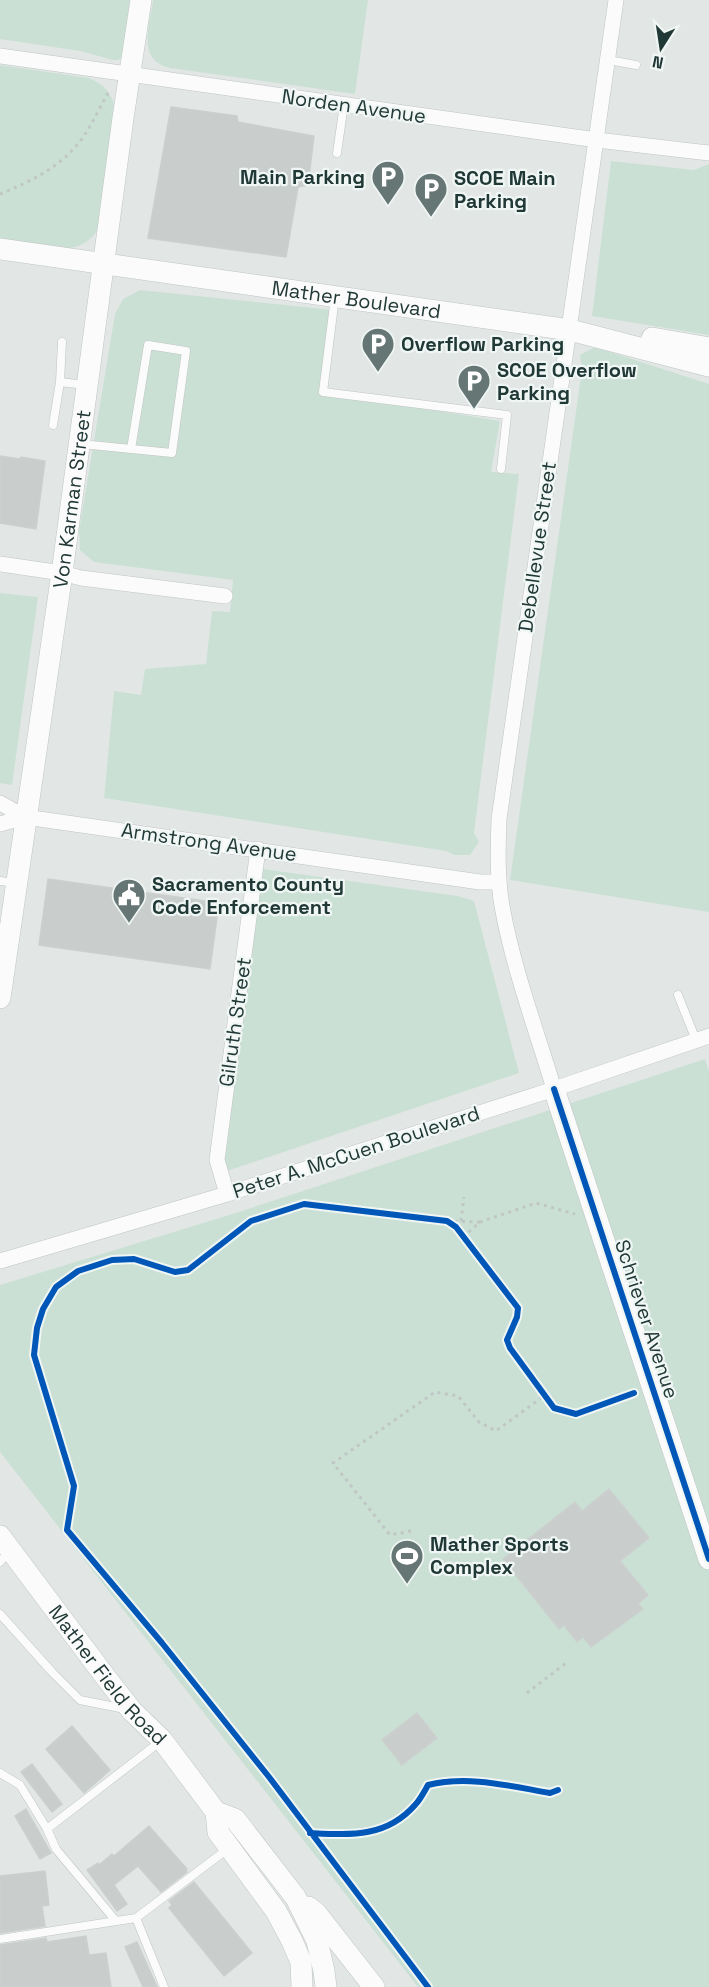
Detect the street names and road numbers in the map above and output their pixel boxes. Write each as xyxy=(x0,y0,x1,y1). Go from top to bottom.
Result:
street label: Norden Avenue xyxy=(280,83,428,129)
street label: Mather Boulevard xyxy=(270,275,443,325)
street label: Von Karman Street xyxy=(47,408,97,590)
street label: Debellevue Street xyxy=(512,460,562,634)
street label: Armstrong Avenue xyxy=(120,817,298,867)
street label: Gilruth Street xyxy=(213,956,257,1088)
street label: Peter A. McCuen Boulevard xyxy=(229,1100,483,1204)
street label: Schriever Avenue xyxy=(609,1236,685,1402)
street label: Mather Field Road xyxy=(43,1600,172,1751)

